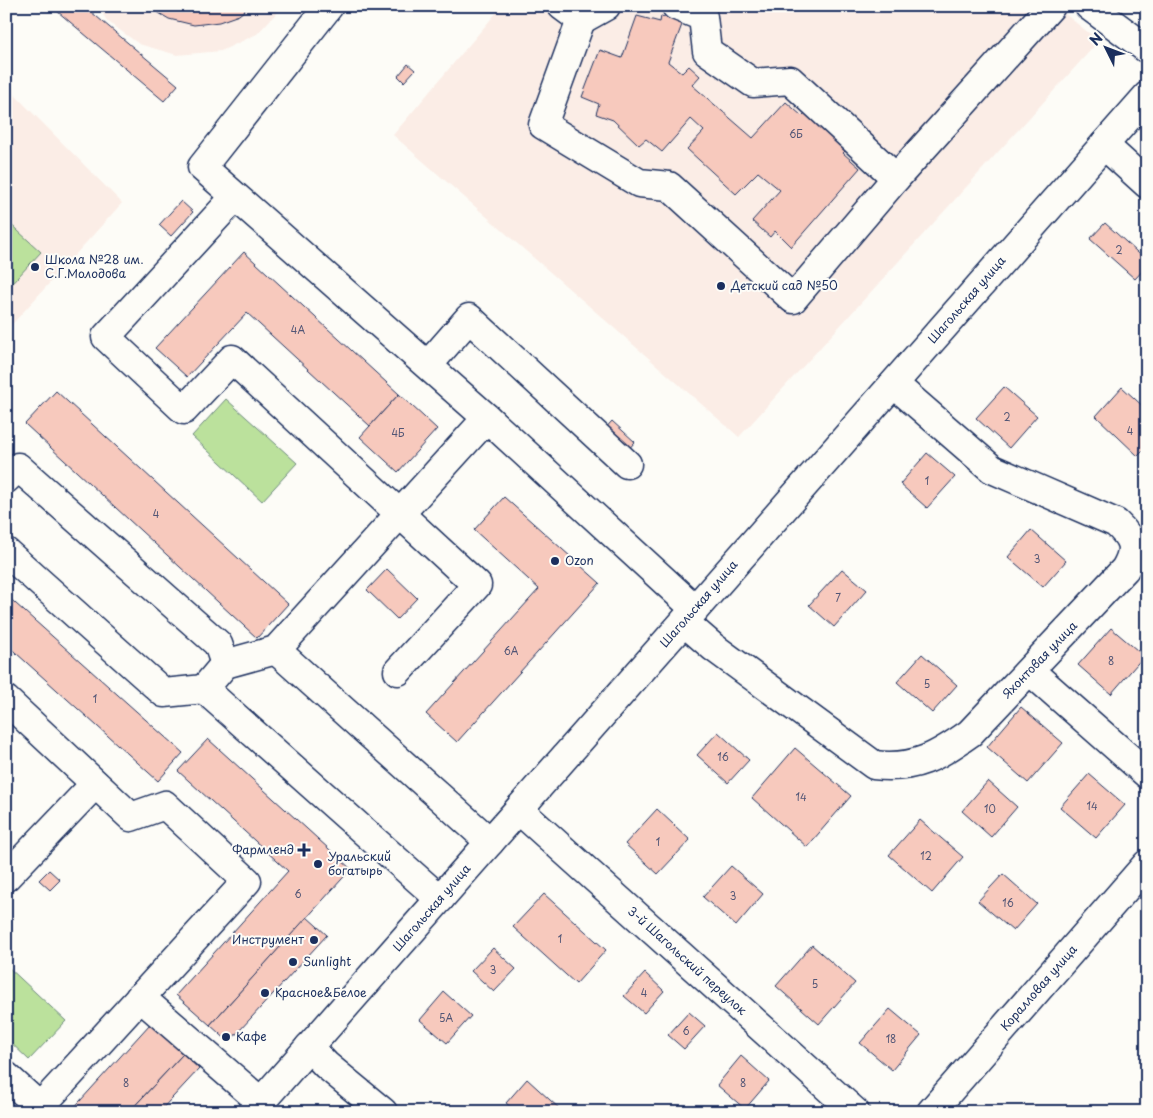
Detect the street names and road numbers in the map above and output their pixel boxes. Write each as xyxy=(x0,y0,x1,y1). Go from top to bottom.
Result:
street label: Шагольская улица xyxy=(923,251,1010,347)
street label: Шагольская улица xyxy=(655,555,742,651)
street label: Яхонтовая улица xyxy=(998,616,1081,702)
street label: Шагольская улица xyxy=(388,859,475,955)
street label: 3-й Шагольский переулок xyxy=(624,902,752,1019)
street label: Коралловая улица xyxy=(996,940,1081,1034)

